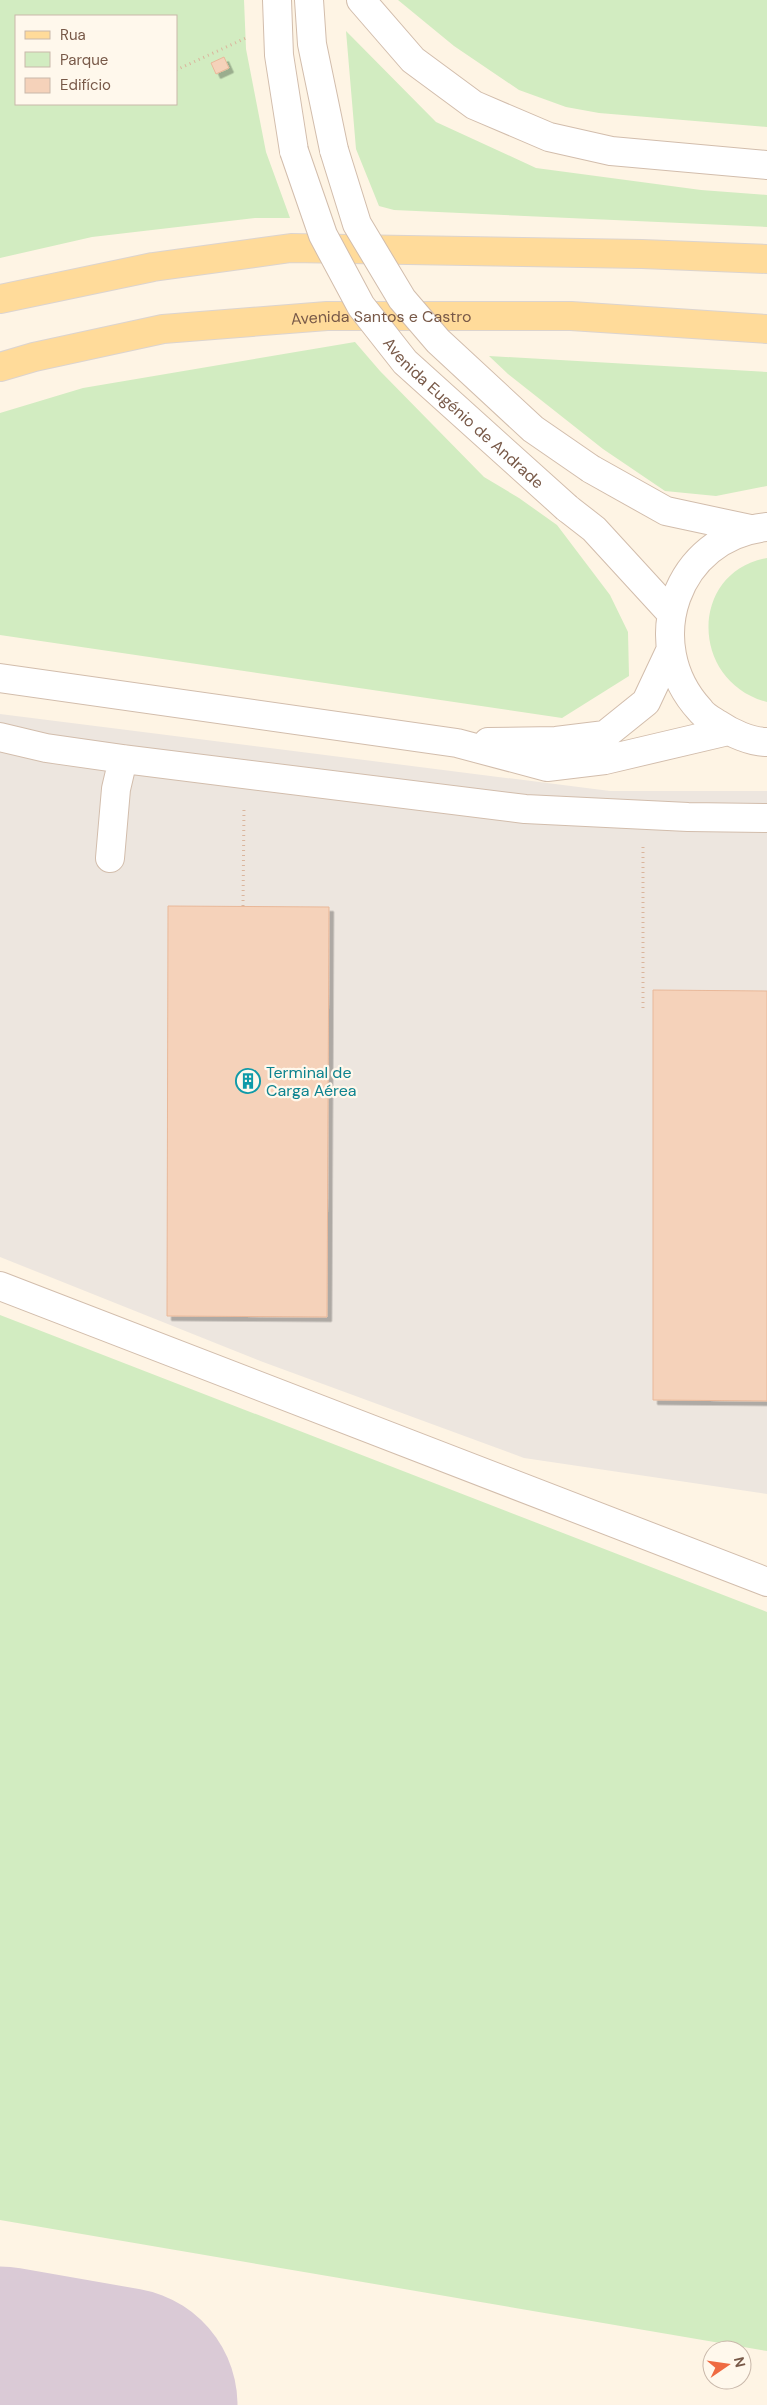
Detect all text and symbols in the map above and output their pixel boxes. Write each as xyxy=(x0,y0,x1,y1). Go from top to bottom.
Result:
legend xyxy=(15,15,178,105)
text: Rua xyxy=(60,25,86,45)
text: Parque xyxy=(60,50,108,70)
text: Edifício xyxy=(60,75,111,95)
street label: Avenida Santos e Castro xyxy=(290,306,471,329)
street label: Avenida Eugénio de Andrade xyxy=(379,333,549,493)
place label: Terminal de Carga Aérea xyxy=(266,1062,356,1101)
building icon: Terminal de Carga Aérea xyxy=(235,1068,261,1094)
north arrow xyxy=(702,2340,752,2390)
text: N xyxy=(730,2355,750,2369)

